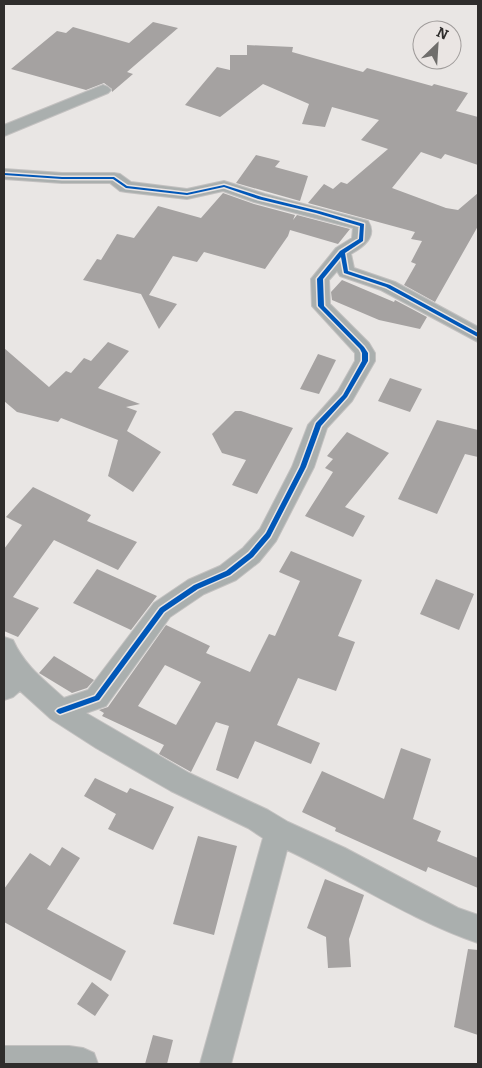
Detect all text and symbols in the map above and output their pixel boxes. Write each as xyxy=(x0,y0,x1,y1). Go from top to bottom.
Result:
north arrow xyxy=(412,20,462,70)
text: N xyxy=(434,24,451,44)

